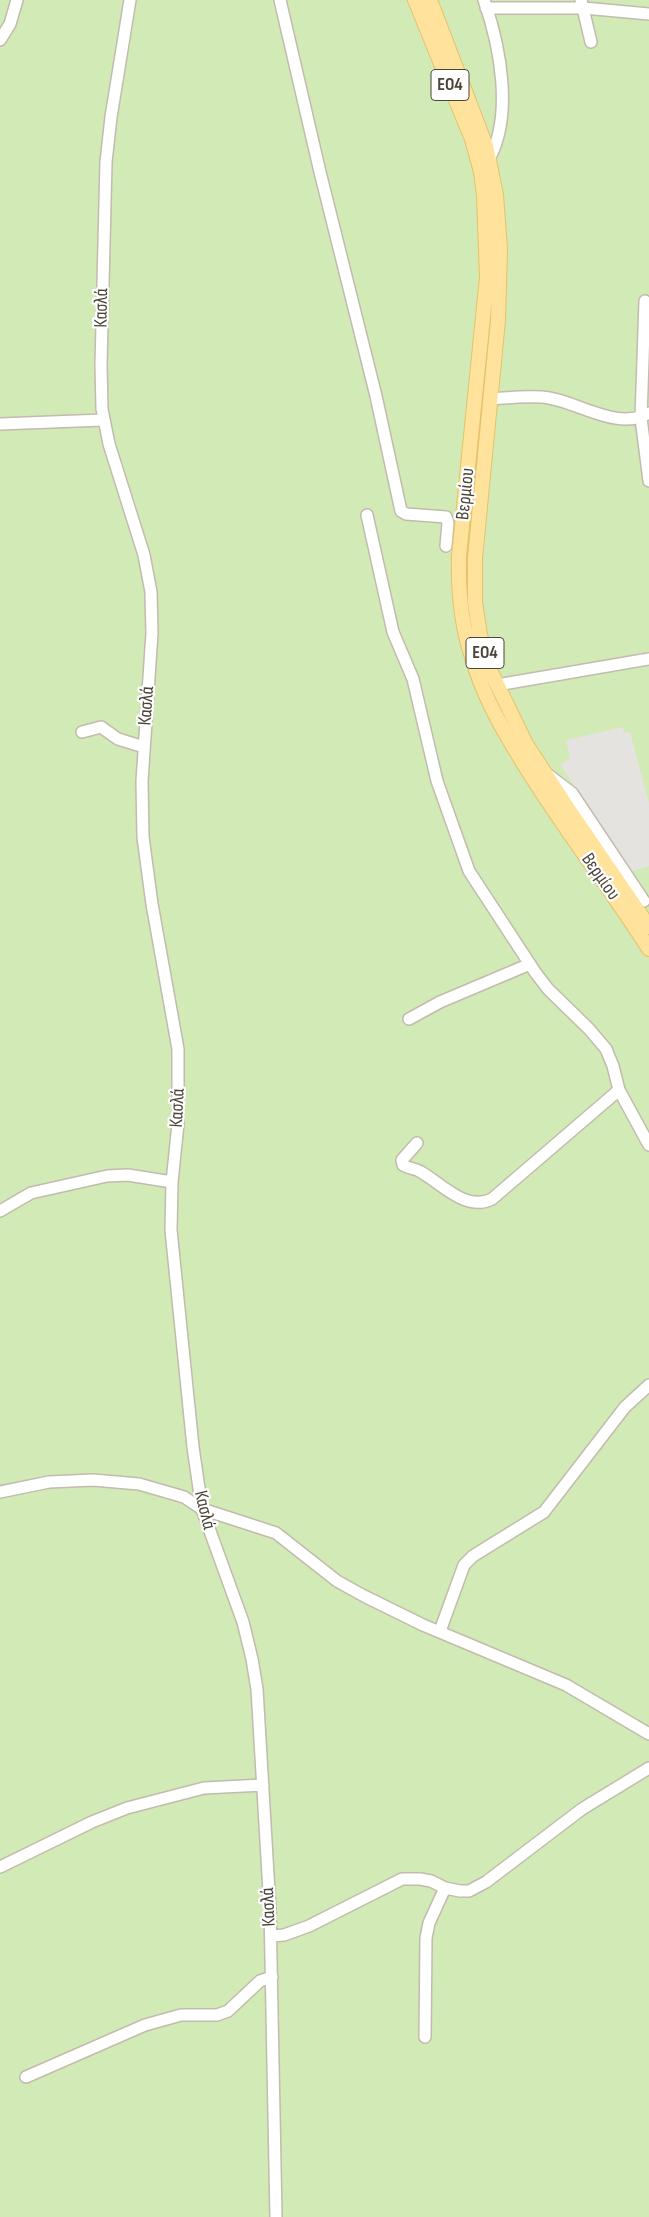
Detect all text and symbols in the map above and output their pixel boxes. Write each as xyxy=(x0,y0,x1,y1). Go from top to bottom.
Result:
road number: ΕΟ4 xyxy=(431,70,469,100)
street label: Κασλά xyxy=(90,288,114,328)
street label: Βερμίου xyxy=(452,467,480,521)
road number: ΕΟ4 xyxy=(466,638,504,668)
street label: Κασλά xyxy=(134,686,160,726)
street label: Βερμίου xyxy=(576,849,624,905)
street label: Κασλά xyxy=(166,1088,190,1128)
street label: Κασλά xyxy=(188,1488,220,1532)
street label: Κασλά xyxy=(257,1887,281,1927)

